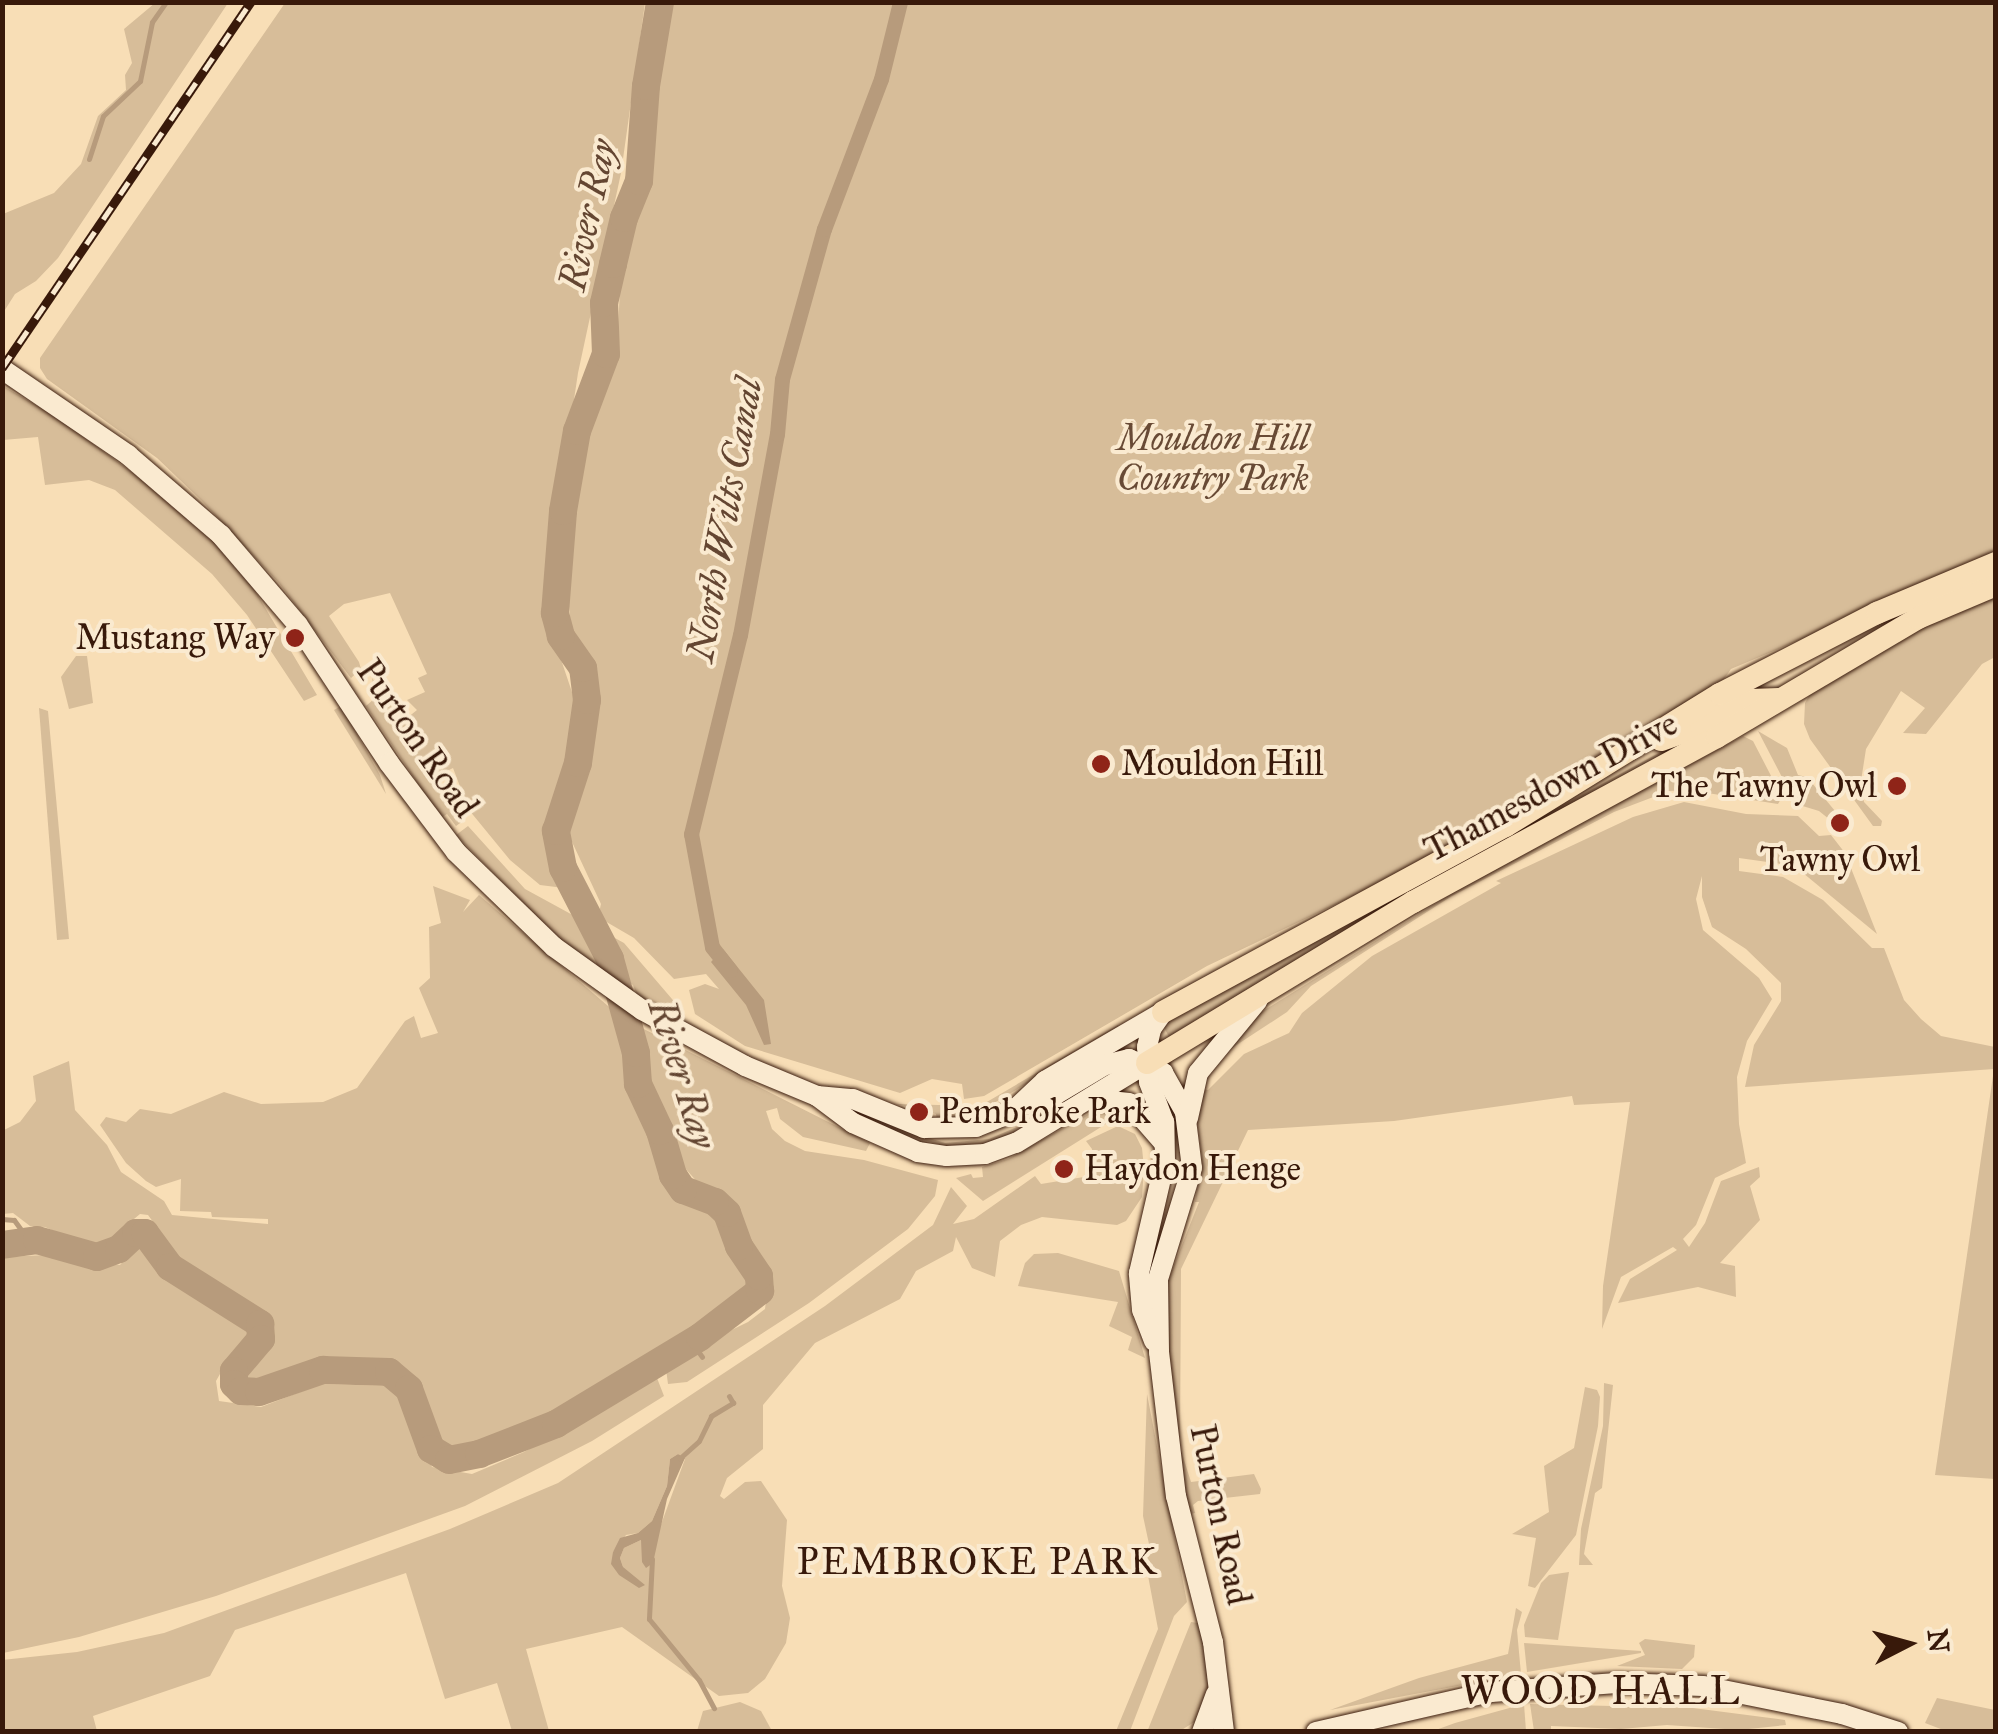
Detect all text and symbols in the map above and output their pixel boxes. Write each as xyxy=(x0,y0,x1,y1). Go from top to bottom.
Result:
water label: River Ray xyxy=(550,135,626,295)
water label: North Wilts Canal xyxy=(678,375,772,665)
park label: Mouldon Hill Country Park xyxy=(1117,418,1309,500)
place label: Mustang Way xyxy=(76,617,275,659)
marker: Mustang Way xyxy=(284,627,306,649)
street label: Purton Road xyxy=(347,652,487,826)
street label: Thamesdown Drive xyxy=(1417,703,1685,871)
place label: Mouldon Hill xyxy=(1121,743,1323,785)
marker: Mouldon Hill xyxy=(1090,753,1112,775)
place label: The Tawny Owl xyxy=(1651,765,1877,807)
marker: The Tawny Owl xyxy=(1886,775,1908,797)
marker: Tawny Owl xyxy=(1829,812,1851,834)
place label: Tawny Owl xyxy=(1760,839,1920,881)
water label: River Ray xyxy=(638,994,726,1154)
place label: Pembroke Park xyxy=(939,1091,1151,1133)
marker: Pembroke Park xyxy=(908,1101,930,1123)
place label: Haydon Henge xyxy=(1084,1148,1301,1190)
marker: Haydon Henge xyxy=(1053,1158,1075,1180)
street label: Purton Road xyxy=(1180,1421,1260,1609)
district label: PEMBROKE PARK xyxy=(797,1539,1159,1585)
north arrow xyxy=(1858,1594,1958,1694)
text: N xyxy=(1920,1627,1957,1654)
district label: WOOD HALL xyxy=(1460,1667,1742,1715)

